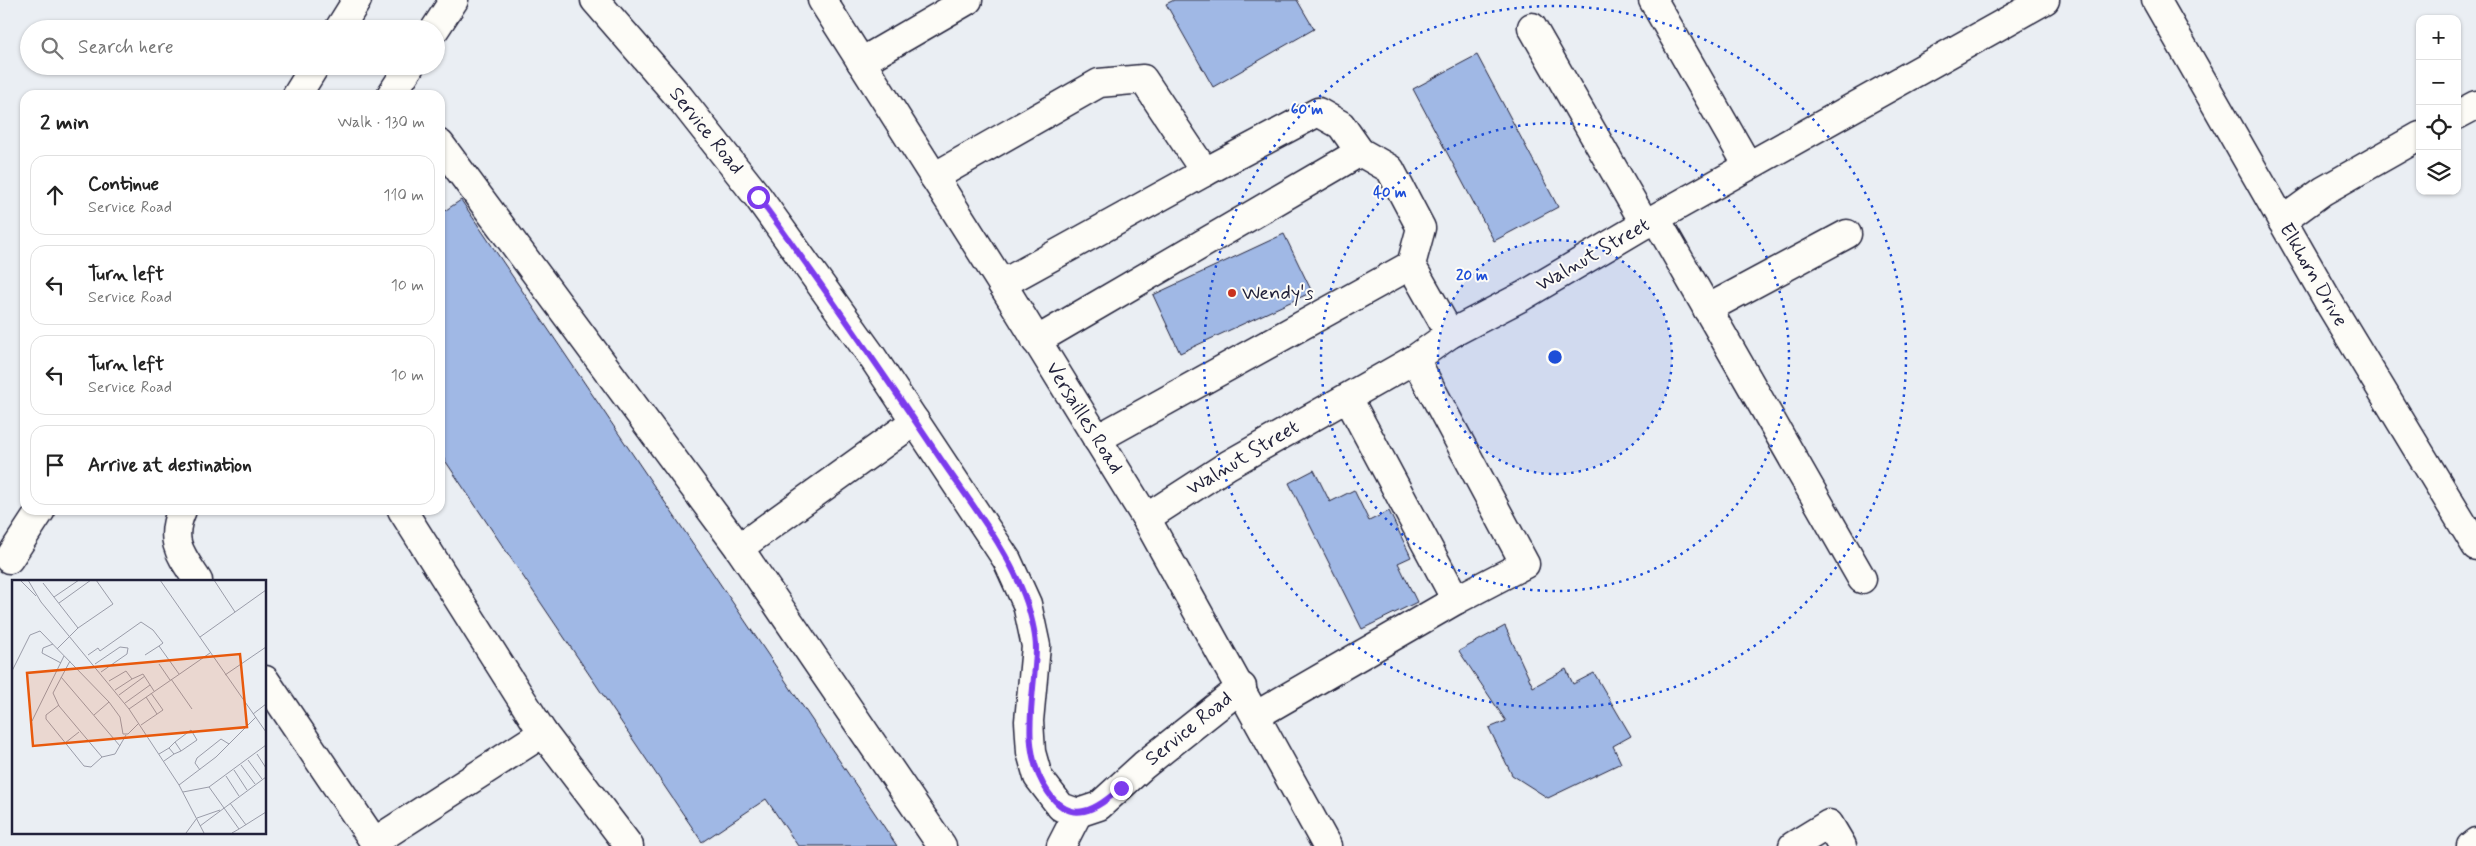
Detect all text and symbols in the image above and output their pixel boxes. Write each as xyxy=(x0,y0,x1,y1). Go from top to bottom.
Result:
map controls xyxy=(2416,15,2461,195)
button: + xyxy=(2416,15,2461,60)
search box xyxy=(20,20,445,75)
icon: search xyxy=(38,34,66,62)
text: Search here xyxy=(78,35,174,60)
button: − xyxy=(2416,60,2461,105)
street label: Service Road xyxy=(662,82,750,180)
text: 60 m xyxy=(1291,100,1323,120)
button: locate xyxy=(2416,105,2461,150)
text: 2 min xyxy=(40,109,89,137)
text: Walk · 130 m xyxy=(338,112,425,133)
button: layers xyxy=(2416,150,2461,195)
text: Continue xyxy=(88,172,159,197)
icon: ahead xyxy=(41,181,69,209)
text: 40 m xyxy=(1373,183,1407,203)
text: 110 m xyxy=(383,185,424,206)
route start xyxy=(747,186,770,209)
text: Service Road xyxy=(88,197,172,218)
street label: Walnut Street xyxy=(1531,212,1655,298)
street label: Elkhorn Drive xyxy=(2272,218,2354,332)
text: Turn left xyxy=(88,262,164,287)
text: 20 m xyxy=(1456,266,1488,286)
icon: left xyxy=(41,271,69,299)
text: 10 m xyxy=(391,275,424,296)
place label: Wendy's xyxy=(1242,280,1314,307)
text: Service Road xyxy=(88,287,172,308)
marker: Wendy's xyxy=(1226,287,1238,299)
centre of rings xyxy=(1546,348,1564,366)
text: Turn left xyxy=(88,352,164,377)
street label: Versailles Road xyxy=(1039,357,1129,479)
icon: left xyxy=(41,361,69,389)
text: 10 m xyxy=(391,365,424,386)
text: Service Road xyxy=(88,377,172,398)
street label: Walnut Street xyxy=(1182,414,1304,502)
icon: arrive xyxy=(41,451,69,479)
text: Arrive at destination xyxy=(88,453,252,478)
inset map xyxy=(12,580,266,834)
street label: Service Road xyxy=(1140,685,1238,773)
route end xyxy=(1110,777,1133,800)

